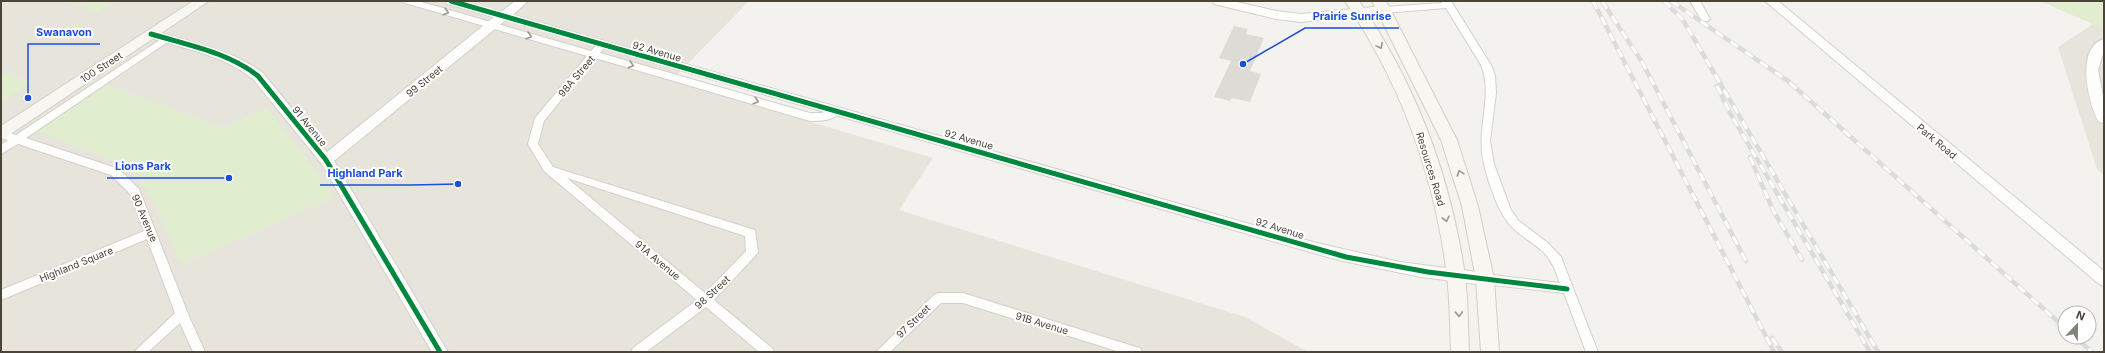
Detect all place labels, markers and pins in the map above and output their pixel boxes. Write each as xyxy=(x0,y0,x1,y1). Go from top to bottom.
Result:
callout: Prairie Sunrise xyxy=(1305,5,1399,28)
callout: Swanavon xyxy=(28,21,100,44)
callout: Lions Park xyxy=(107,155,179,178)
callout: Highland Park xyxy=(320,162,411,185)

